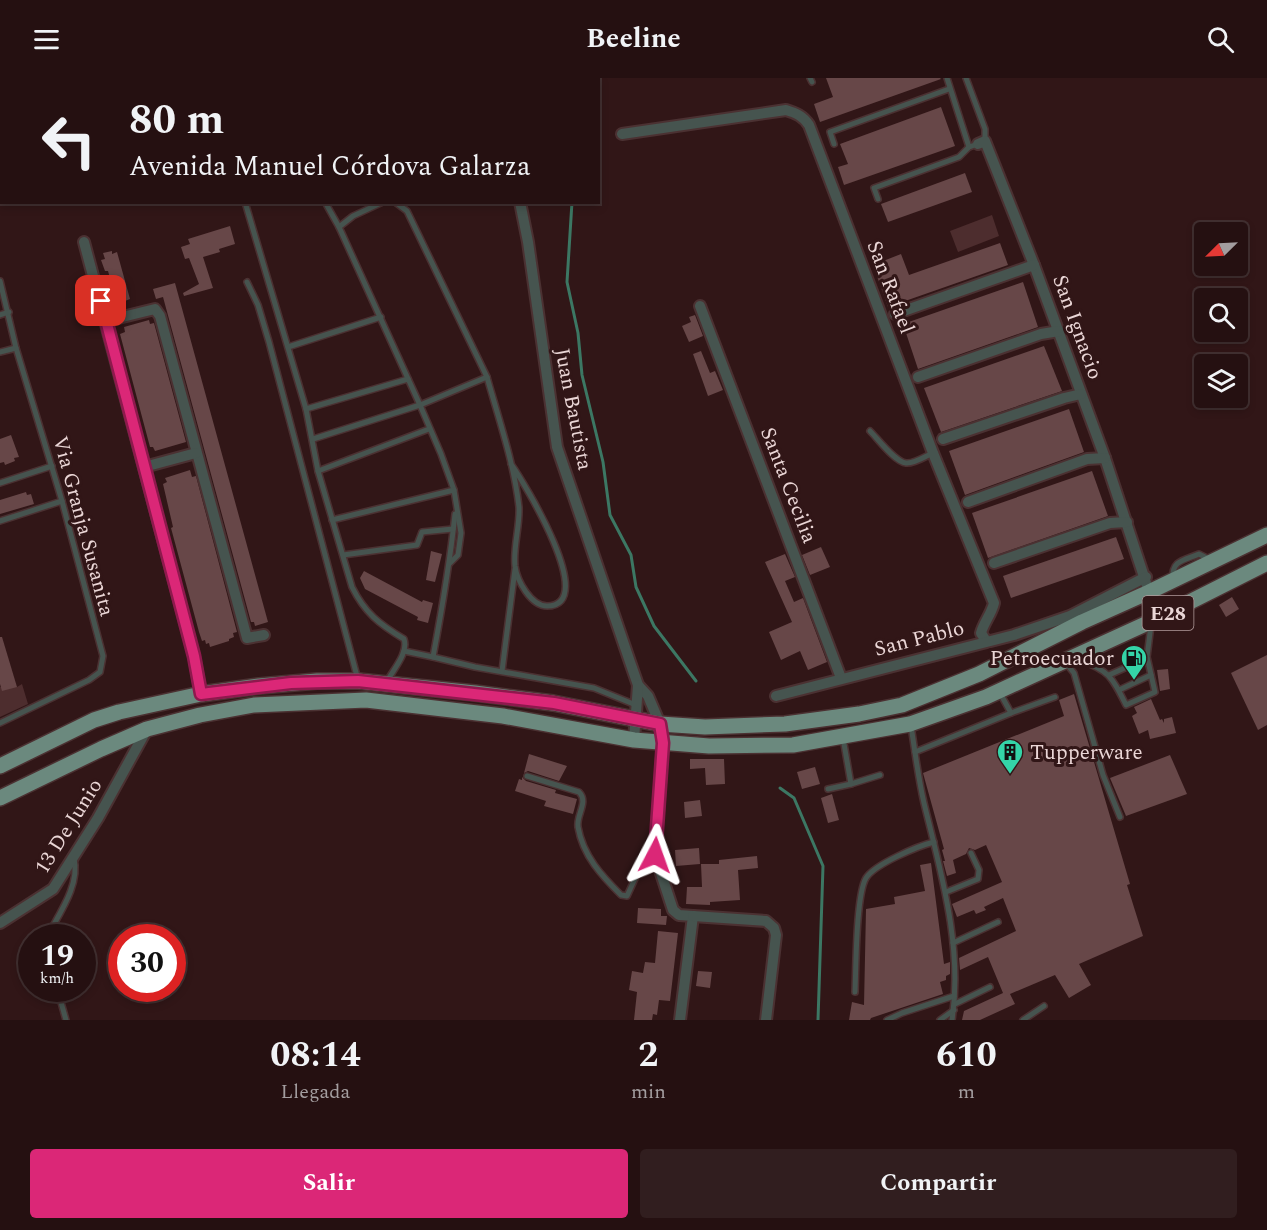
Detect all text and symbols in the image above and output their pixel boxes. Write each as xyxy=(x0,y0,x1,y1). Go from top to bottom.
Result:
text: Beeline xyxy=(586,18,681,60)
icon: menu xyxy=(30,23,63,56)
icon: search xyxy=(1204,23,1237,56)
text: 80 m xyxy=(129,89,224,152)
icon: left xyxy=(30,102,108,180)
text: Avenida Manuel Córdova Galarza xyxy=(129,146,530,188)
north arrow xyxy=(1194,222,1248,276)
map controls xyxy=(1194,222,1248,408)
street label: San Rafael xyxy=(858,236,922,338)
street label: San Ignacio xyxy=(1043,271,1111,384)
pin xyxy=(75,275,126,326)
icon: arrive xyxy=(84,284,117,317)
button: search xyxy=(1194,288,1248,342)
street label: Juan Bautista xyxy=(545,345,601,474)
button: layers xyxy=(1194,354,1248,408)
street label: Santa Cecilia xyxy=(751,423,825,549)
street label: Via Granja Susanita xyxy=(44,433,123,621)
road number: E28 xyxy=(1142,596,1194,630)
street label: San Pablo xyxy=(871,612,968,666)
place label: Petroecuador xyxy=(990,643,1114,675)
fuel station icon: Petroecuador xyxy=(1119,643,1149,681)
building icon: Tupperware xyxy=(995,737,1025,775)
place label: Tupperware xyxy=(1030,737,1143,769)
street label: 13 De Junio xyxy=(27,772,111,881)
position arrow xyxy=(623,823,687,887)
speed limit sign: 30 xyxy=(108,924,186,1002)
text: 19 xyxy=(40,933,74,979)
text: km/h xyxy=(40,967,74,990)
text: 08:14 xyxy=(270,1028,361,1083)
text: 2 xyxy=(638,1028,659,1083)
text: 610 xyxy=(936,1028,997,1083)
text: Llegada xyxy=(281,1077,350,1107)
text: min xyxy=(631,1077,666,1107)
text: m xyxy=(958,1077,975,1107)
button: Salir xyxy=(30,1149,628,1218)
button: Compartir xyxy=(640,1149,1237,1218)

